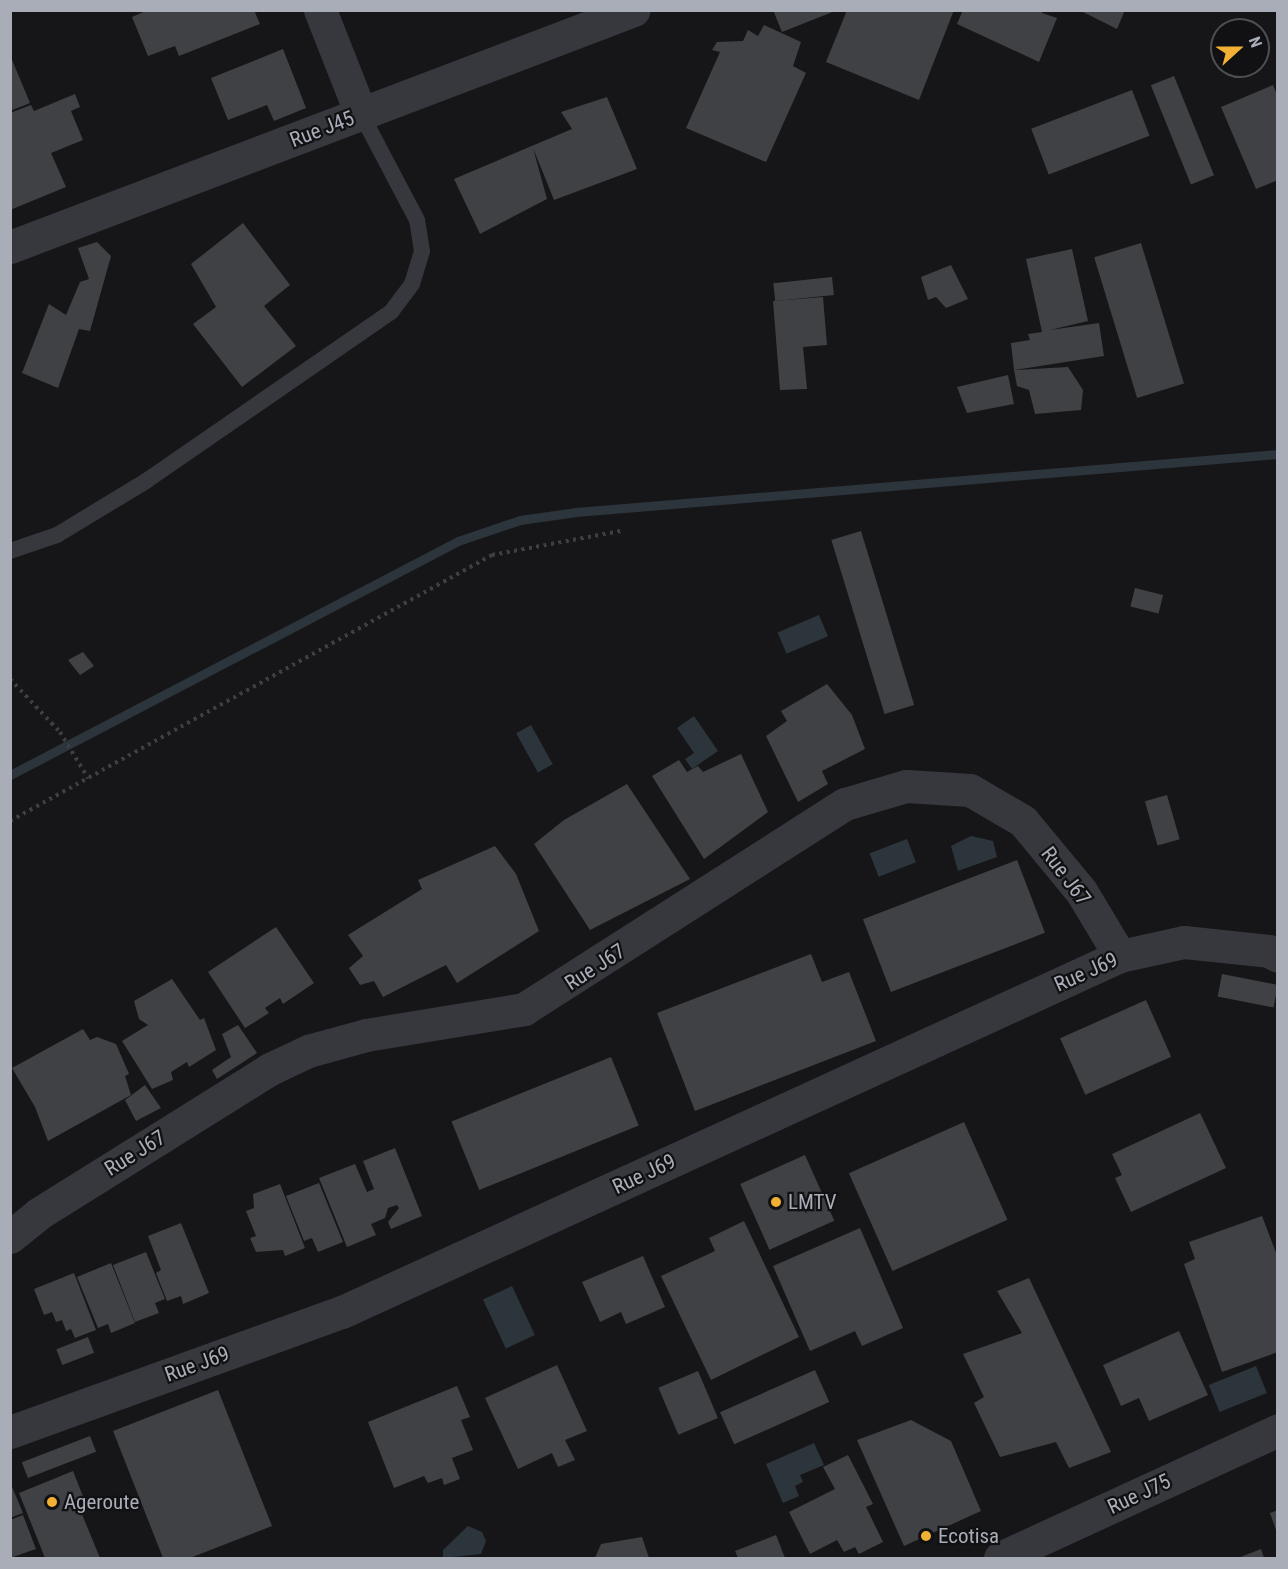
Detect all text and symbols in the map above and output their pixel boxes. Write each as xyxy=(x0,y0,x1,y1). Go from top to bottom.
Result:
north arrow xyxy=(1210,18,1270,78)
text: N xyxy=(1245,34,1266,50)
street label: Rue J45 xyxy=(286,105,358,153)
street label: Rue J67 xyxy=(1036,842,1096,910)
street label: Rue J67 xyxy=(560,938,630,996)
street label: Rue J69 xyxy=(1050,947,1122,997)
street label: Rue J67 xyxy=(100,1125,170,1181)
street label: Rue J69 xyxy=(608,1148,680,1200)
place label: LMTV xyxy=(788,1189,836,1215)
marker: LMTV xyxy=(769,1195,783,1209)
street label: Rue J69 xyxy=(161,1341,233,1387)
street label: Rue J75 xyxy=(1103,1468,1175,1520)
place label: Ageroute xyxy=(64,1489,139,1515)
marker: Ageroute xyxy=(45,1495,59,1509)
place label: Ecotisa xyxy=(938,1523,999,1549)
marker: Ecotisa xyxy=(919,1529,933,1543)

